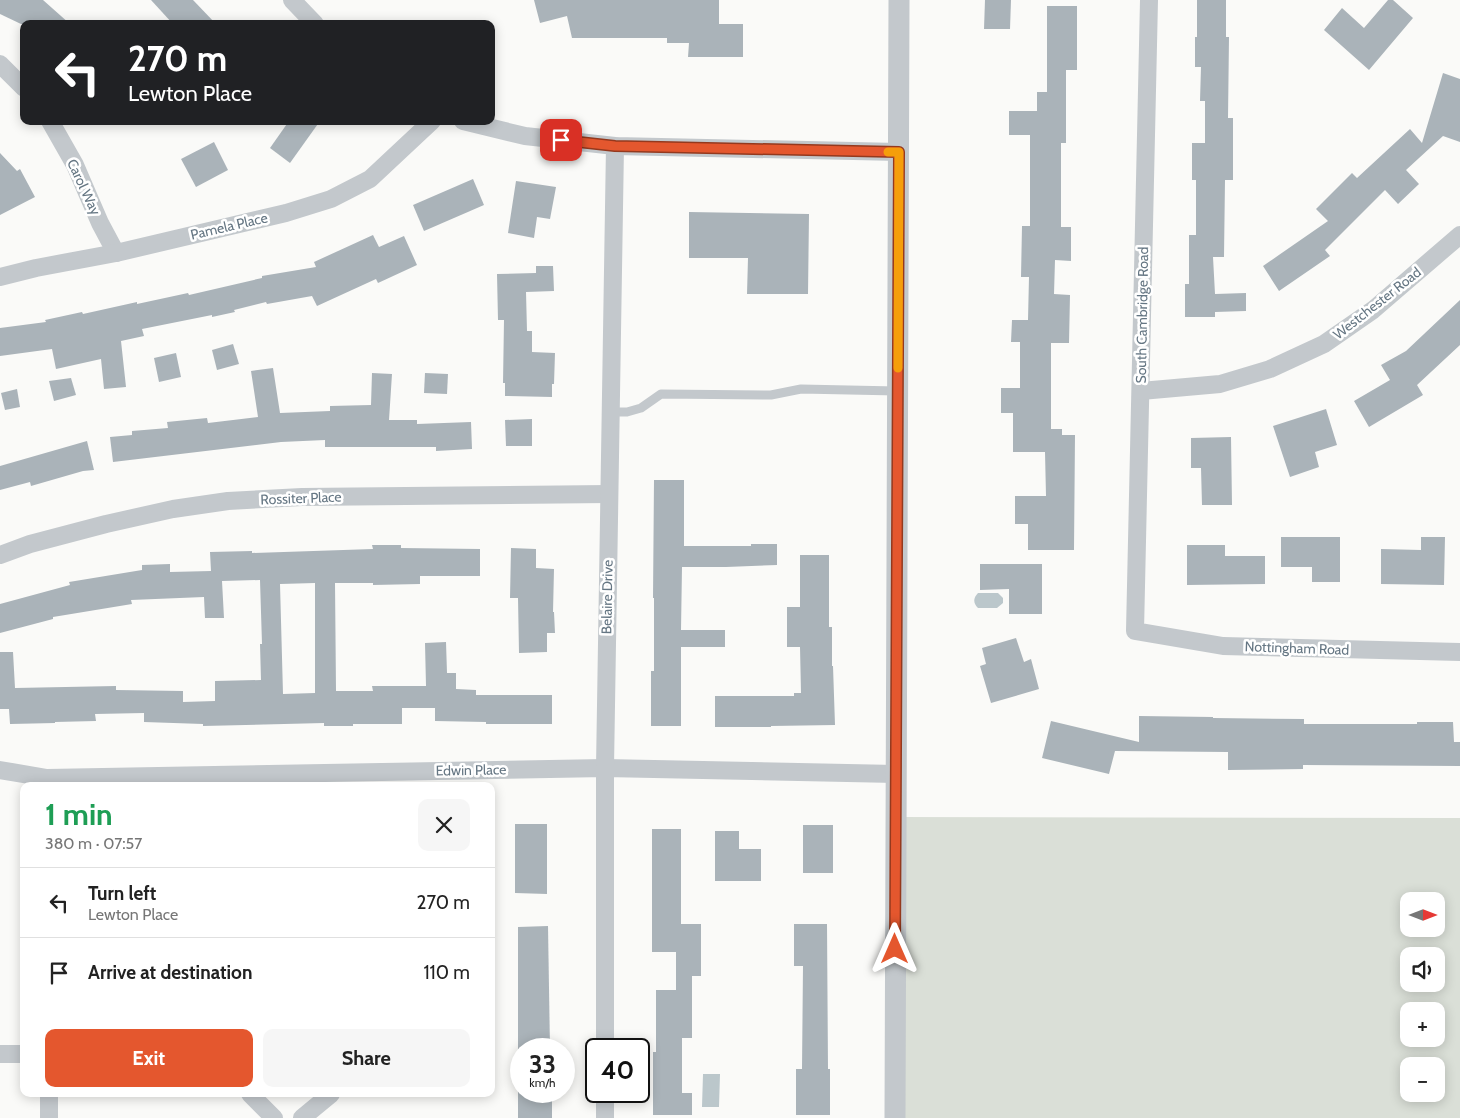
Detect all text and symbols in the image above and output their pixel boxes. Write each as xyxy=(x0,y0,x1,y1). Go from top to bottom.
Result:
text: 270 m xyxy=(128,37,227,80)
icon: left xyxy=(45,40,110,105)
text: Lewton Place xyxy=(128,80,252,107)
pin xyxy=(540,119,582,161)
icon: arrive xyxy=(547,126,575,154)
street label: Carol Way xyxy=(63,156,105,218)
street label: Pamela Place xyxy=(189,208,269,244)
street label: South Cambridge Road xyxy=(1132,246,1152,384)
street label: Westchester Road xyxy=(1329,263,1425,343)
street label: Rossiter Place xyxy=(260,488,342,508)
street label: Belaire Drive xyxy=(597,560,617,634)
street label: Nottingham Road xyxy=(1244,637,1350,659)
street label: Edwin Place xyxy=(435,760,507,780)
text: 1 min xyxy=(45,796,113,833)
button: close xyxy=(418,799,470,851)
text: 380 m · 07:57 xyxy=(45,834,142,853)
text: Turn left xyxy=(88,882,156,905)
icon: left xyxy=(45,889,73,917)
text: 270 m xyxy=(416,891,470,914)
north arrow xyxy=(1400,892,1445,938)
map controls xyxy=(1400,892,1445,1102)
text: Lewton Place xyxy=(88,905,178,924)
position arrow xyxy=(868,922,920,974)
button: sound xyxy=(1400,947,1445,992)
icon: arrive xyxy=(45,959,73,987)
text: Arrive at destination xyxy=(88,961,252,984)
text: 110 m xyxy=(423,961,470,984)
button: + xyxy=(1400,1002,1445,1047)
button: Exit xyxy=(45,1029,253,1087)
button: Share xyxy=(263,1029,470,1087)
speed limit sign: 40 xyxy=(585,1038,650,1103)
text: 33 xyxy=(529,1049,556,1079)
button: − xyxy=(1400,1057,1445,1102)
text: km/h xyxy=(529,1075,556,1090)

